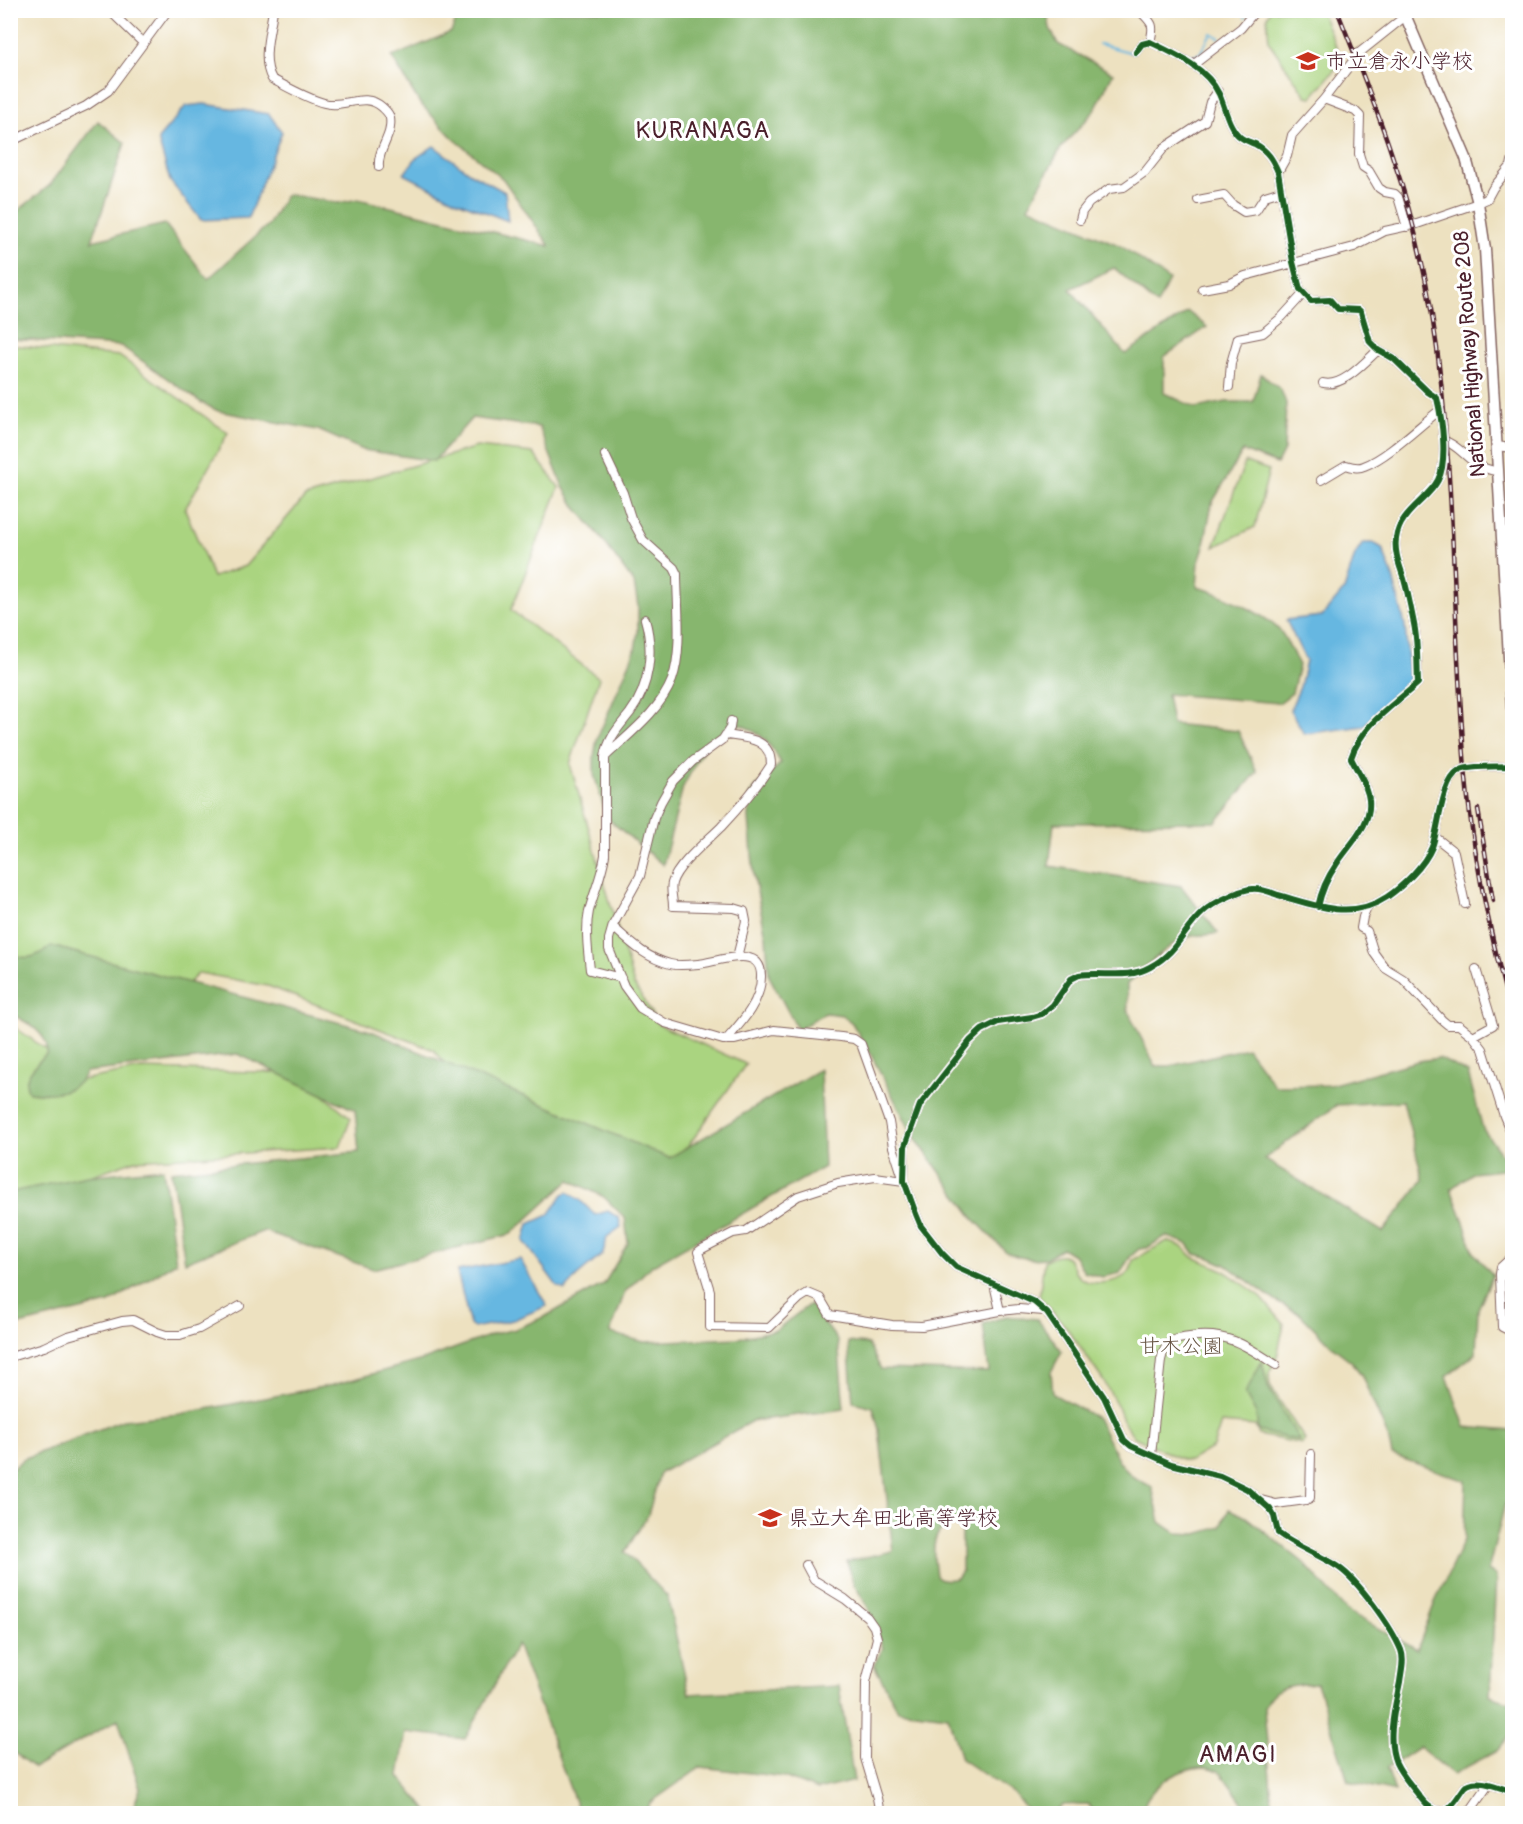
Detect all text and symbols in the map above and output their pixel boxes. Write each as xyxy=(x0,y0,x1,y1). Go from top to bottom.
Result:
school or university icon: 市立倉永小学校 xyxy=(1295,48,1321,74)
place label: 市立倉永小学校 xyxy=(1326,48,1473,75)
district label: KURANAGA xyxy=(635,116,771,145)
street label: National Highway Route 208 xyxy=(1448,230,1492,478)
park label: 甘木公園 xyxy=(1139,1333,1223,1360)
school or university icon: 県立大牟田北高等学校 xyxy=(757,1505,783,1531)
place label: 県立大牟田北高等学校 xyxy=(788,1505,998,1532)
district label: AMAGI xyxy=(1199,1740,1277,1769)

